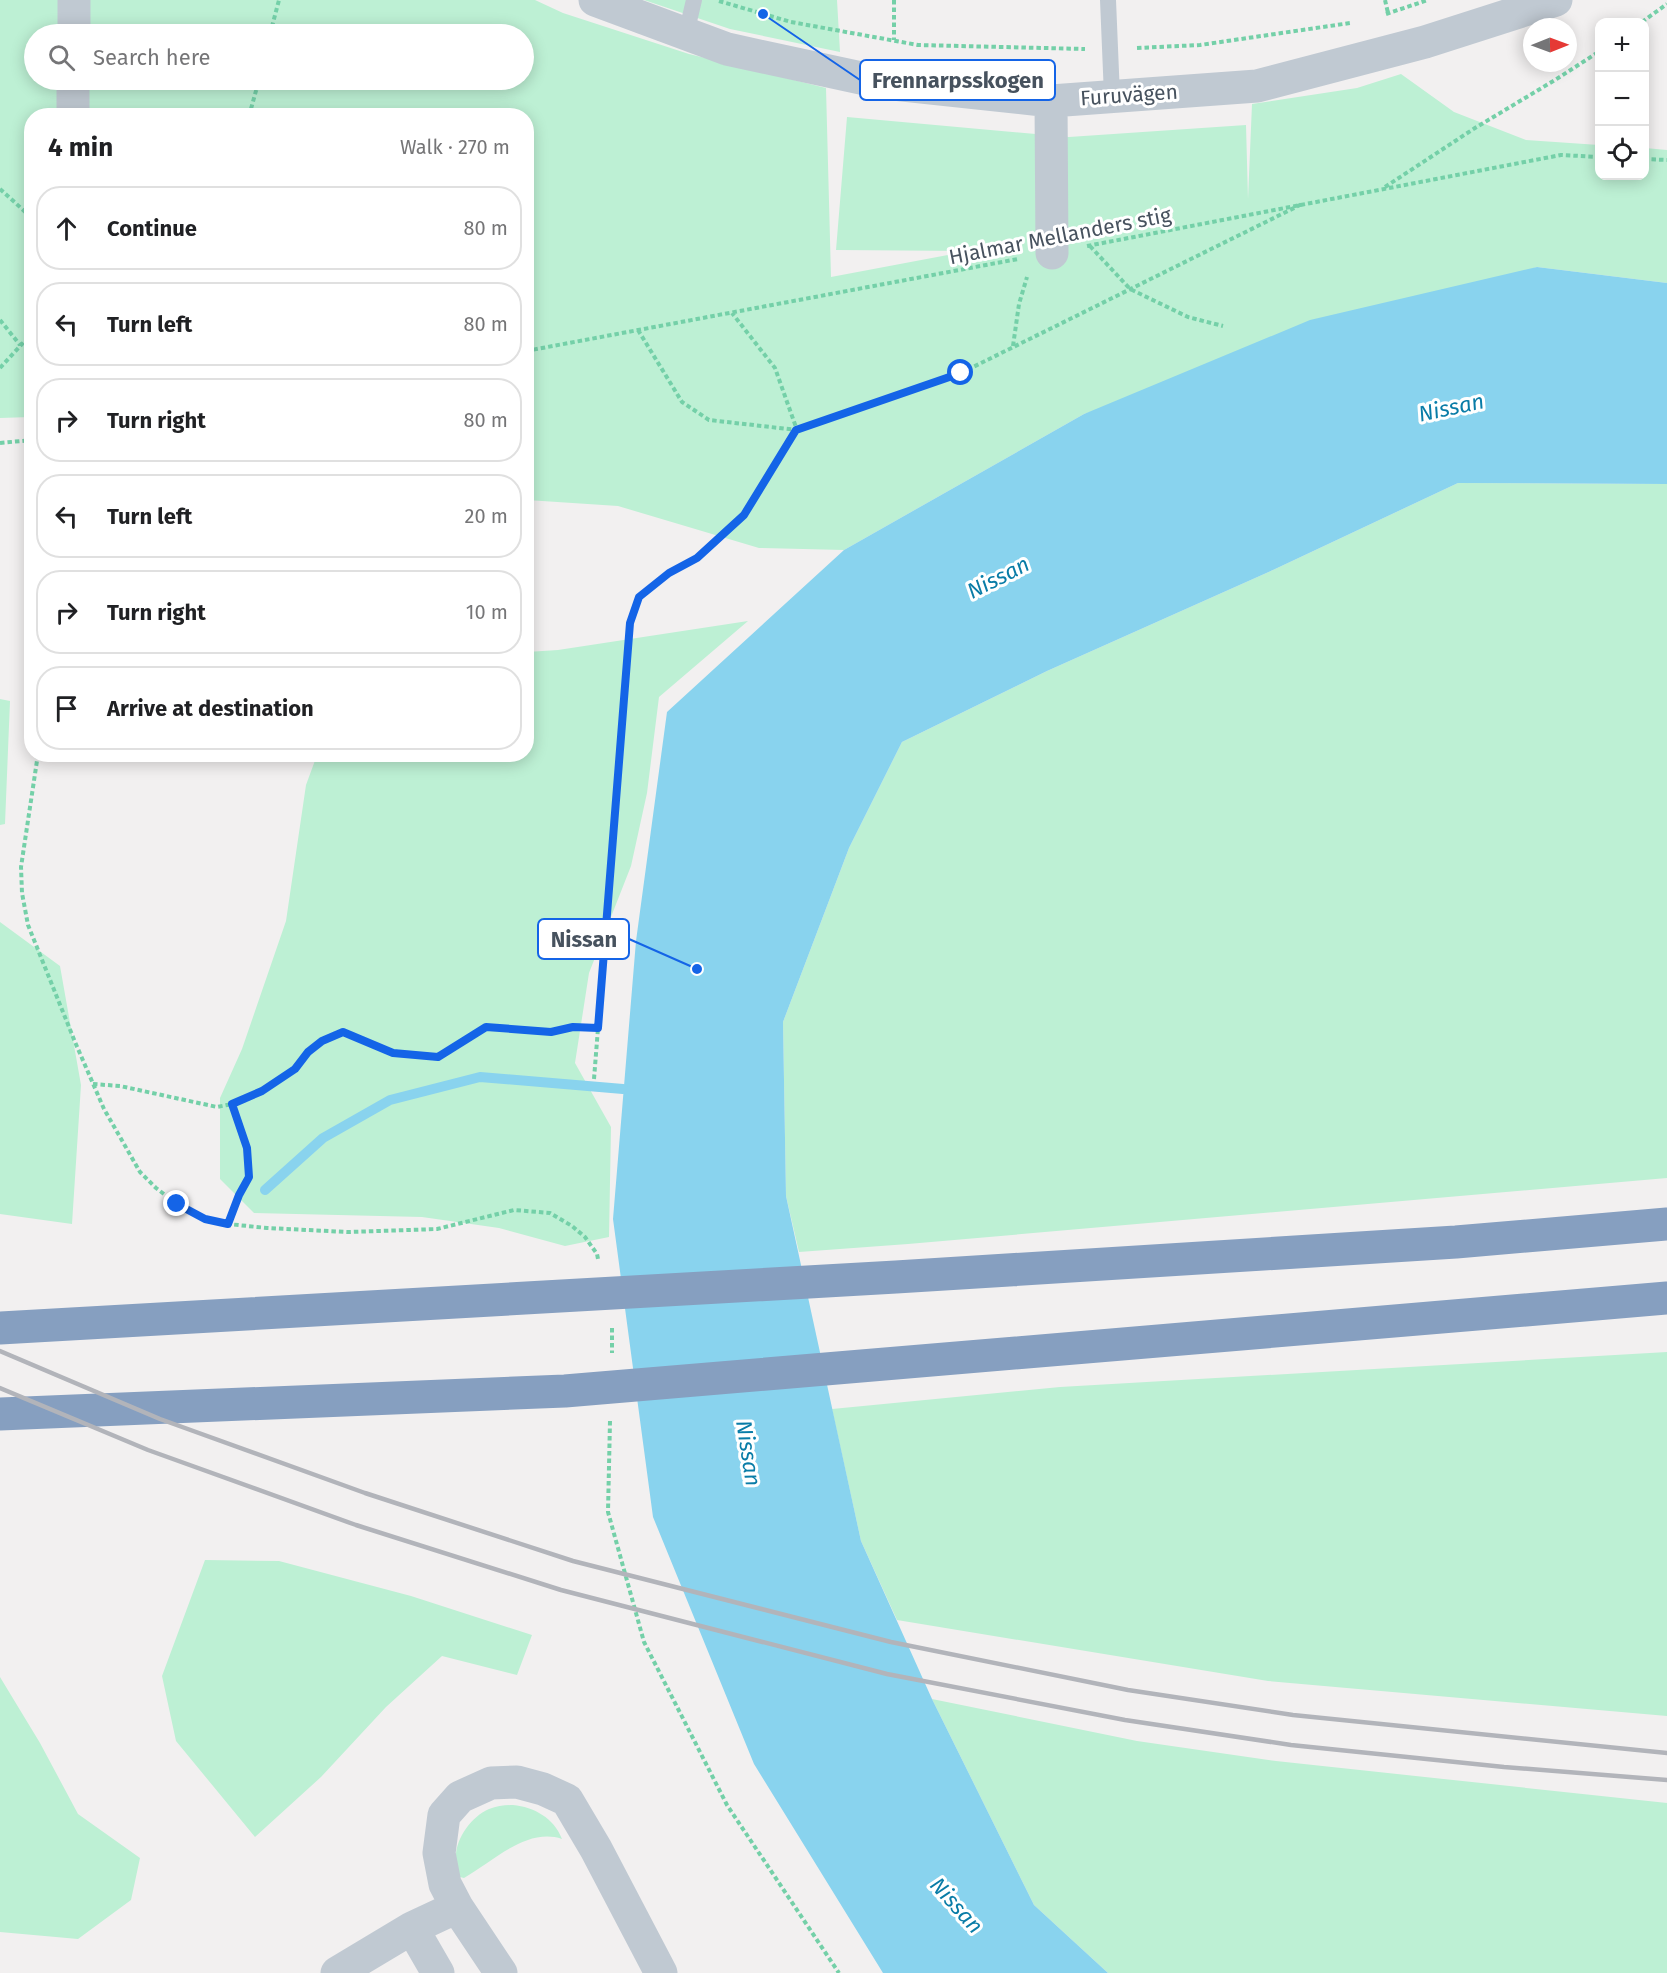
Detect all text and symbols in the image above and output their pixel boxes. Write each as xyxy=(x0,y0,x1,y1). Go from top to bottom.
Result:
north arrow xyxy=(1523,18,1577,72)
map controls xyxy=(1595,18,1649,180)
button: + xyxy=(1595,18,1649,72)
search box xyxy=(24,24,534,90)
icon: search xyxy=(45,41,78,74)
text: Search here xyxy=(93,44,211,71)
callout: Frennarpsskogen xyxy=(860,60,1055,100)
text: Frennarpsskogen xyxy=(872,67,1044,94)
button: − xyxy=(1595,72,1649,126)
street label: Furuvägen xyxy=(1079,79,1179,111)
button: locate xyxy=(1595,126,1649,180)
text: 4 min xyxy=(48,132,113,163)
text: Walk · 270 m xyxy=(400,135,510,159)
street label: Hjalmar Mellanders stig xyxy=(947,202,1173,270)
icon: ahead xyxy=(50,212,83,245)
text: Continue xyxy=(107,215,197,242)
text: 80 m xyxy=(463,216,508,240)
icon: left xyxy=(50,308,83,341)
text: Turn left xyxy=(107,311,192,338)
text: 80 m xyxy=(463,312,508,336)
route start xyxy=(947,359,973,385)
water label: Nissan xyxy=(1416,387,1486,428)
icon: right xyxy=(50,404,83,437)
text: Turn right xyxy=(107,407,206,434)
text: 80 m xyxy=(463,408,508,432)
icon: left xyxy=(50,500,83,533)
text: Turn left xyxy=(107,503,192,530)
text: 20 m xyxy=(465,504,508,528)
water label: Nissan xyxy=(963,550,1034,605)
icon: right xyxy=(50,596,83,629)
text: Turn right xyxy=(107,599,206,626)
text: 10 m xyxy=(466,600,508,624)
icon: arrive xyxy=(50,692,83,725)
text: Arrive at destination xyxy=(107,695,314,722)
callout: Nissan xyxy=(538,919,629,959)
text: Nissan xyxy=(551,926,617,953)
route end xyxy=(163,1190,189,1216)
water label: Nissan xyxy=(730,1418,767,1488)
water label: Nissan xyxy=(924,1872,989,1939)

